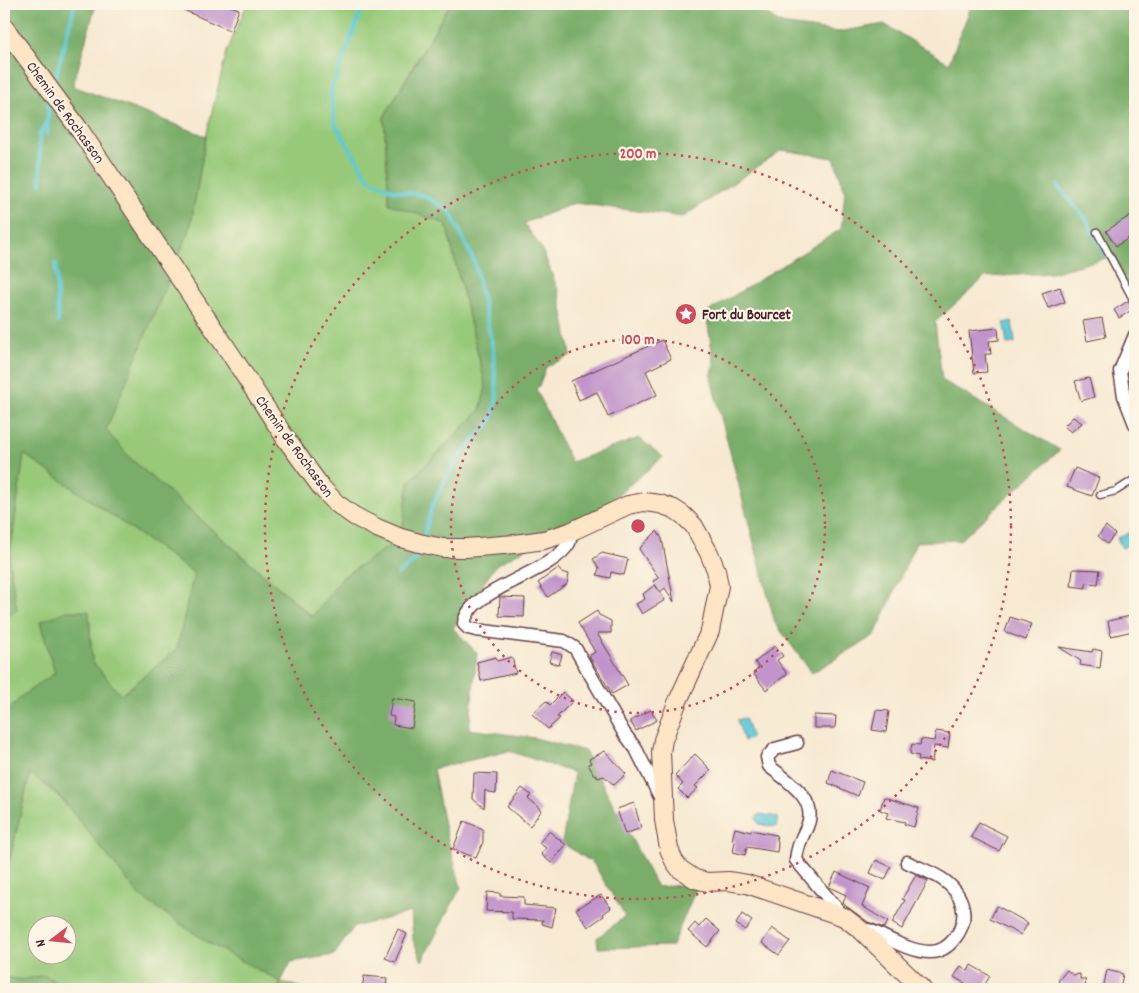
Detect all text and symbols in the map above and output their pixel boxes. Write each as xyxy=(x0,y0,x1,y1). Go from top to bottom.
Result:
street label: Chemin de Rochasson xyxy=(20,58,109,169)
text: 200 m xyxy=(620,144,656,166)
place icon: Fort du Bourcet xyxy=(674,302,698,326)
place label: Fort du Bourcet xyxy=(702,305,791,327)
text: 100 m xyxy=(621,330,655,352)
street label: Chemin de Rochasson xyxy=(249,392,338,503)
centre of rings xyxy=(629,517,647,535)
north arrow xyxy=(28,916,78,966)
text: N xyxy=(31,937,52,949)

